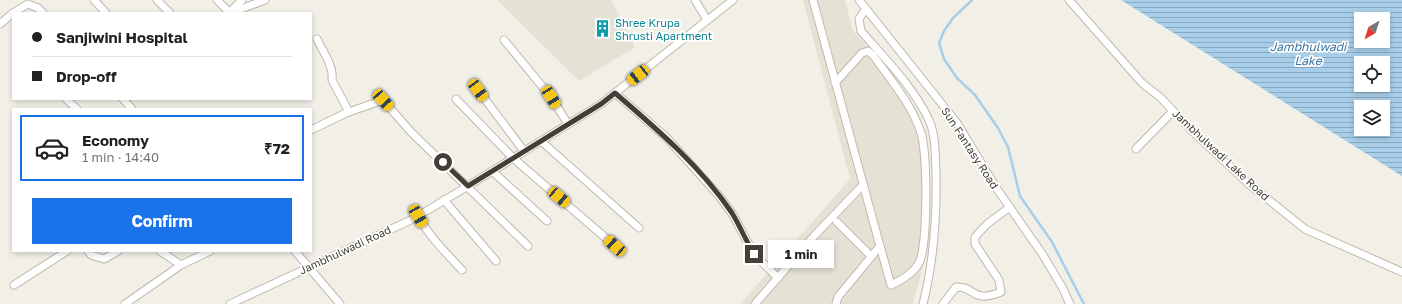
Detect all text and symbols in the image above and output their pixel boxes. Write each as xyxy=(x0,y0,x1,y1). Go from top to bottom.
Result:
north arrow xyxy=(1354,12,1390,48)
map controls xyxy=(1354,12,1390,136)
place label: Shree Krupa Shrusti Apartment xyxy=(615,16,712,42)
building icon: Shree Krupa Shrusti Apartment xyxy=(592,19,612,39)
text: Sanjiwini Hospital xyxy=(56,28,187,46)
water label: Jambhulwadi Lake xyxy=(1270,39,1348,68)
button: locate xyxy=(1354,56,1390,92)
car xyxy=(625,63,651,87)
text: Drop-off xyxy=(56,67,116,85)
car xyxy=(466,77,490,103)
car xyxy=(540,84,562,110)
car xyxy=(371,87,395,113)
button: layers xyxy=(1354,100,1390,136)
street label: Sun Fantasy Road xyxy=(939,104,1002,191)
street label: Jambhulwadi Lake Road xyxy=(1170,106,1272,203)
icon: car xyxy=(34,130,70,166)
text: Economy xyxy=(82,131,149,149)
text: ₹72 xyxy=(264,139,290,157)
text: 1 min · 14:40 xyxy=(82,149,159,165)
route start xyxy=(434,153,452,171)
car xyxy=(546,185,572,209)
button: Confirm xyxy=(32,198,292,244)
car xyxy=(407,203,429,229)
street label: Jambhulwadi Road xyxy=(297,223,393,277)
car xyxy=(602,234,628,258)
callout: 1 min xyxy=(768,240,834,268)
route end xyxy=(745,245,763,263)
text: 1 min xyxy=(785,246,817,262)

